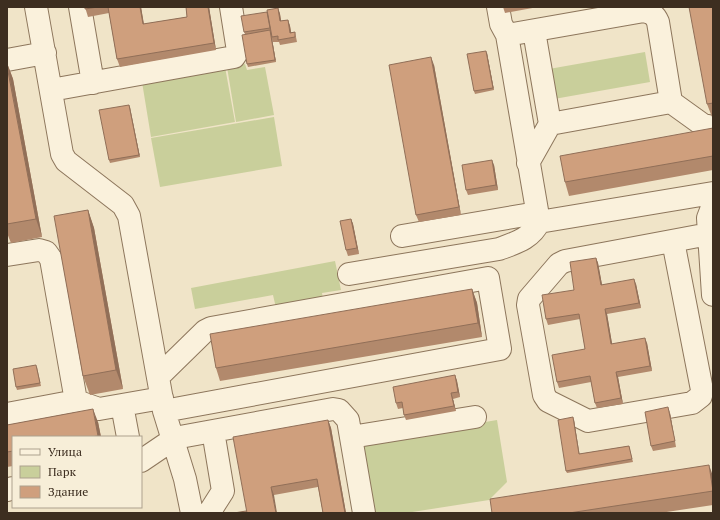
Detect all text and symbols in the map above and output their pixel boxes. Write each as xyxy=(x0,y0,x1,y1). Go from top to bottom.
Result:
legend xyxy=(12,436,142,508)
text: Улица xyxy=(48,444,82,459)
text: Парк xyxy=(48,464,76,479)
text: Здание xyxy=(48,484,88,499)

